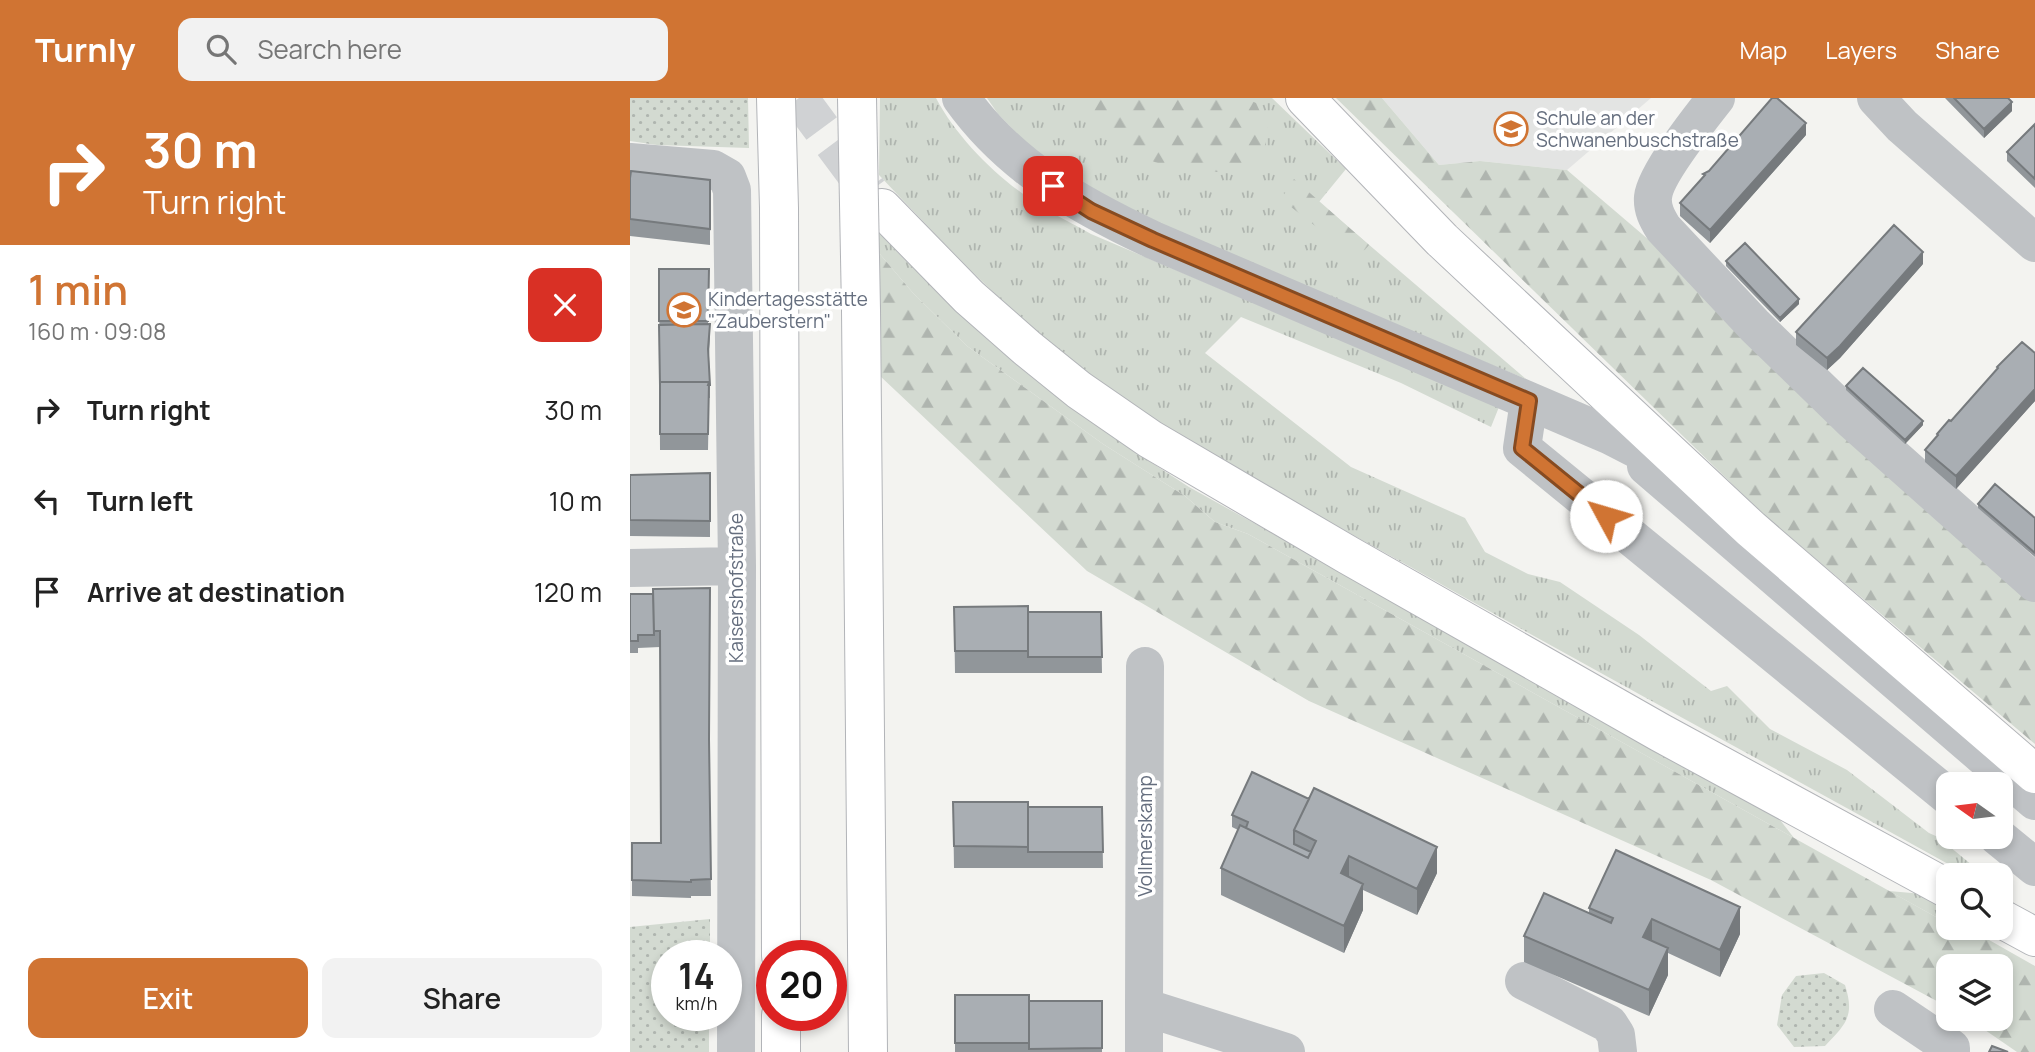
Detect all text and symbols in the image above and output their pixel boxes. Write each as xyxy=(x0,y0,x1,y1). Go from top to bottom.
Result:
search box xyxy=(178,18,668,81)
text: Turnly xyxy=(35,27,136,72)
icon: search xyxy=(202,30,240,68)
text: Search here xyxy=(258,31,402,67)
text: Map xyxy=(1740,33,1787,66)
text: Layers xyxy=(1825,33,1897,66)
text: Share xyxy=(1935,33,2000,66)
place label: Schule an der Schwanenbuschstraße xyxy=(1536,105,1739,153)
school or university icon: Schule an der Schwanenbuschstraße xyxy=(1492,110,1530,148)
text: 30 m xyxy=(143,116,258,183)
icon: right xyxy=(28,126,119,217)
pin xyxy=(1023,156,1083,216)
icon: arrive xyxy=(1034,167,1072,205)
text: Turn right xyxy=(143,180,286,224)
text: 1 min xyxy=(28,260,128,318)
button: close xyxy=(528,268,602,342)
place label: Kindertagesstätte "Zauberstern" xyxy=(708,286,868,334)
school or university icon: Kindertagesstätte "Zauberstern" xyxy=(665,291,703,329)
text: 160 m · 09:08 xyxy=(28,315,166,347)
icon: right xyxy=(28,391,66,429)
text: Turn right xyxy=(87,392,211,428)
text: 30 m xyxy=(545,392,602,428)
position arrow xyxy=(1569,479,1643,553)
icon: left xyxy=(28,482,66,520)
text: Turn left xyxy=(87,483,194,519)
text: 10 m xyxy=(549,483,602,519)
street label: Kaisershofstraße xyxy=(723,513,749,663)
icon: arrive xyxy=(28,573,66,611)
text: Arrive at destination xyxy=(87,574,345,610)
text: 120 m xyxy=(534,574,602,610)
north arrow xyxy=(1936,772,2012,849)
map controls xyxy=(1936,772,2013,1031)
street label: Vollmerskamp xyxy=(1132,775,1158,897)
button: search xyxy=(1936,863,2013,940)
speed limit sign: 20 xyxy=(756,940,847,1031)
text: 14 xyxy=(678,952,715,1000)
button: layers xyxy=(1936,954,2013,1031)
button: Exit xyxy=(28,958,308,1038)
button: Share xyxy=(322,958,602,1038)
text: km/h xyxy=(676,991,717,1015)

